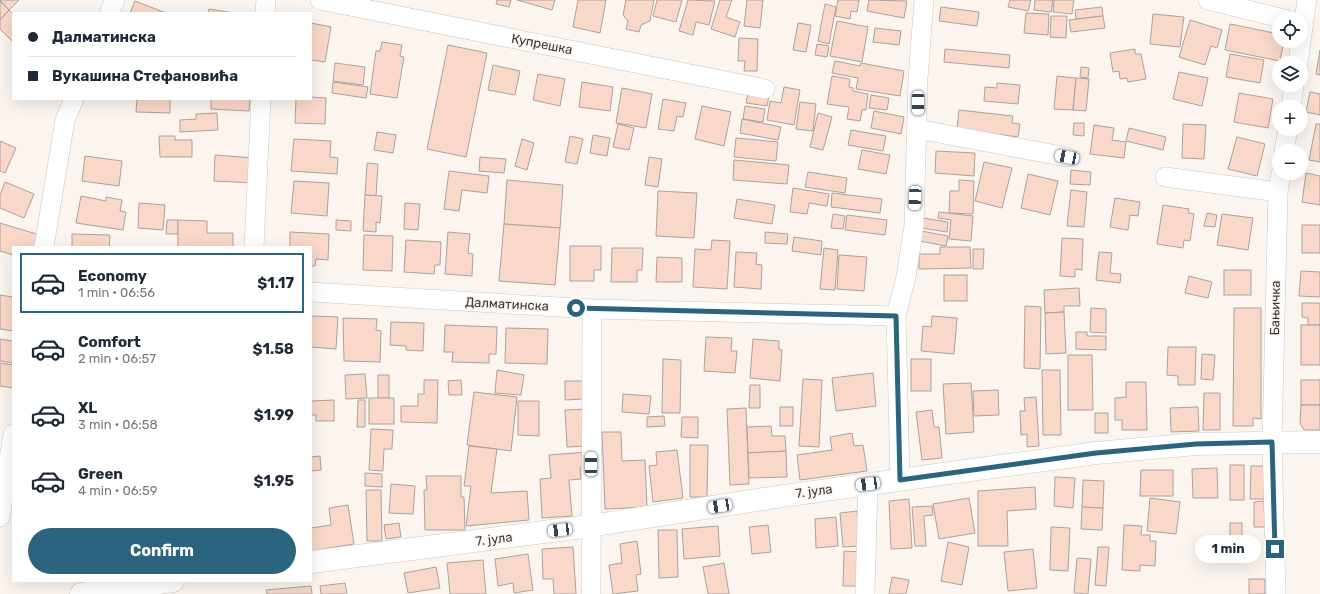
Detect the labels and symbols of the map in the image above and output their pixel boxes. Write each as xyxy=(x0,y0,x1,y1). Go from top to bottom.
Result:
street label: Купрешка xyxy=(510,31,574,57)
car xyxy=(912,91,924,115)
car xyxy=(1054,149,1080,165)
car xyxy=(909,186,921,210)
street label: Бањичка xyxy=(1267,280,1283,336)
street label: Далматинска xyxy=(465,294,549,314)
route start xyxy=(567,299,585,317)
car xyxy=(585,452,597,476)
car xyxy=(855,476,881,492)
street label: 7. јула xyxy=(795,481,833,501)
car xyxy=(707,498,733,514)
car xyxy=(547,523,573,537)
street label: 7. јула xyxy=(475,529,513,549)
callout: 1 min xyxy=(1195,535,1261,563)
route end xyxy=(1266,540,1284,558)

